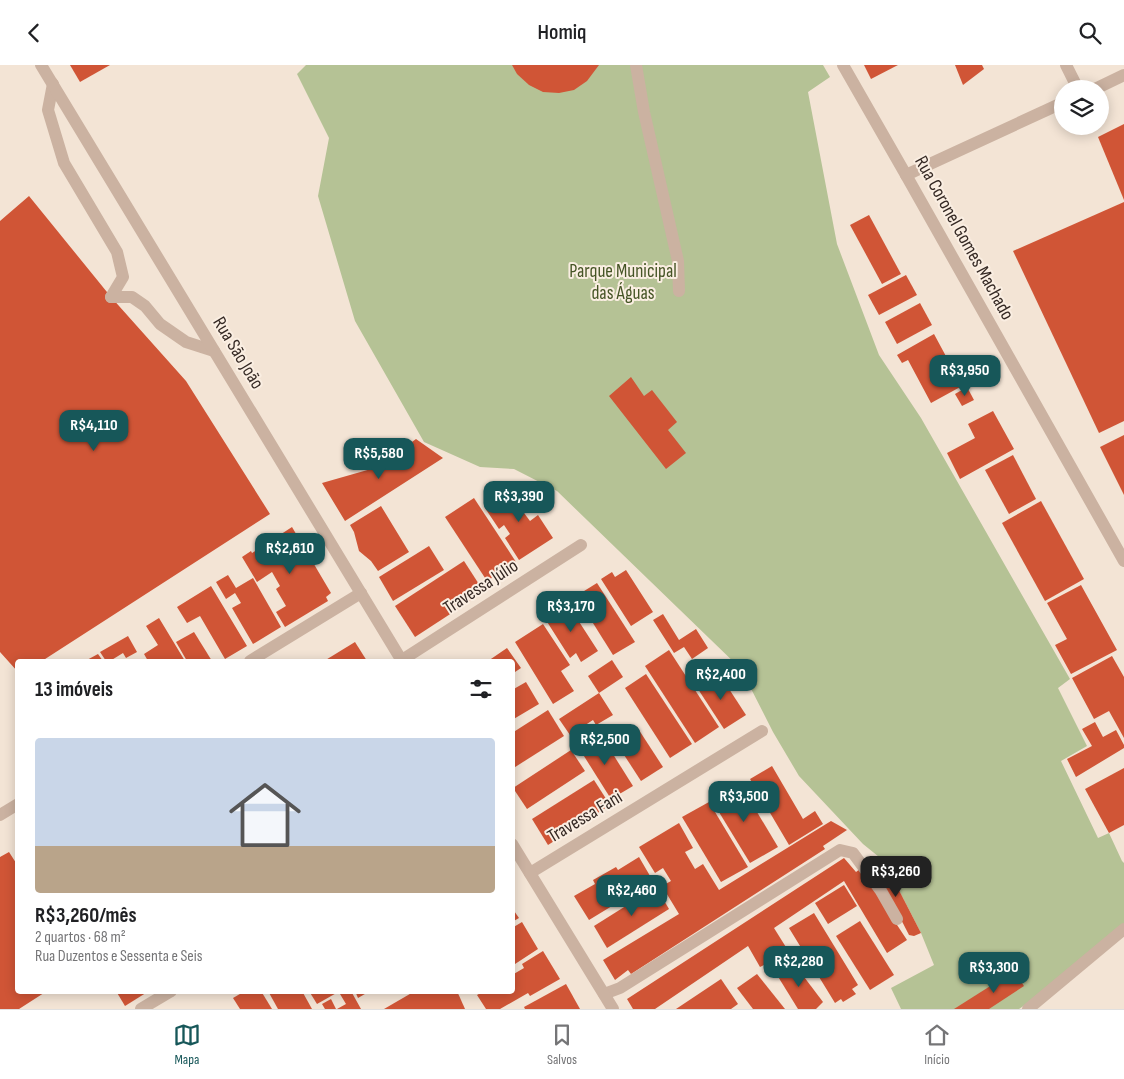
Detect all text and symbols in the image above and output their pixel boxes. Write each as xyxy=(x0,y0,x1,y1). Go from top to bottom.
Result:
icon: back xyxy=(20,19,48,47)
text: Homiq xyxy=(538,19,586,46)
icon: search xyxy=(1076,19,1104,47)
map controls xyxy=(1054,80,1109,135)
button: layers xyxy=(1054,80,1109,135)
street label: Rua Coronel Gomes Machado xyxy=(909,152,1019,324)
park label: Parque Municipal das Águas xyxy=(569,260,677,305)
street label: Rua São João xyxy=(207,313,269,393)
pin: R$3,950 xyxy=(919,355,1011,397)
text: R$3,950 xyxy=(941,361,989,380)
pin: R$4,110 xyxy=(48,409,140,452)
text: R$4,110 xyxy=(70,416,118,435)
pin: R$5,580 xyxy=(333,437,425,480)
text: R$5,580 xyxy=(354,444,404,463)
pin: R$3,390 xyxy=(473,481,565,523)
text: R$3,390 xyxy=(494,487,544,506)
pin: R$2,610 xyxy=(244,533,336,575)
text: R$2,610 xyxy=(266,539,314,558)
street label: Travessa Júlio xyxy=(439,554,523,620)
pin: R$3,170 xyxy=(525,591,617,633)
text: R$3,170 xyxy=(547,597,595,616)
pin: R$2,400 xyxy=(675,659,767,701)
text: R$2,400 xyxy=(696,665,746,684)
icon: filters xyxy=(467,675,495,703)
text: 13 imóveis xyxy=(35,677,113,702)
pin: R$2,500 xyxy=(559,723,651,766)
text: R$2,500 xyxy=(580,730,630,749)
icon: home xyxy=(220,770,310,860)
pin: R$3,500 xyxy=(698,781,790,823)
street label: Travessa Fani xyxy=(543,786,627,848)
text: R$3,500 xyxy=(719,787,769,806)
pin: R$3,260 xyxy=(850,855,942,898)
text: R$3,260 xyxy=(872,862,920,881)
pin: R$2,460 xyxy=(586,875,678,917)
text: R$2,460 xyxy=(607,881,657,900)
text: R$3,260/mês xyxy=(35,903,137,928)
text: 2 quartos · 68 m² xyxy=(35,928,126,947)
pin: R$2,280 xyxy=(753,945,845,988)
text: Rua Duzentos e Sessenta e Seis xyxy=(35,947,202,966)
pin: R$3,300 xyxy=(948,951,1040,994)
text: R$2,280 xyxy=(775,952,823,971)
text: R$3,300 xyxy=(969,958,1019,977)
tab: Mapa xyxy=(173,1021,201,1068)
tab: Salvos xyxy=(547,1021,577,1068)
tab: Início xyxy=(923,1021,951,1068)

